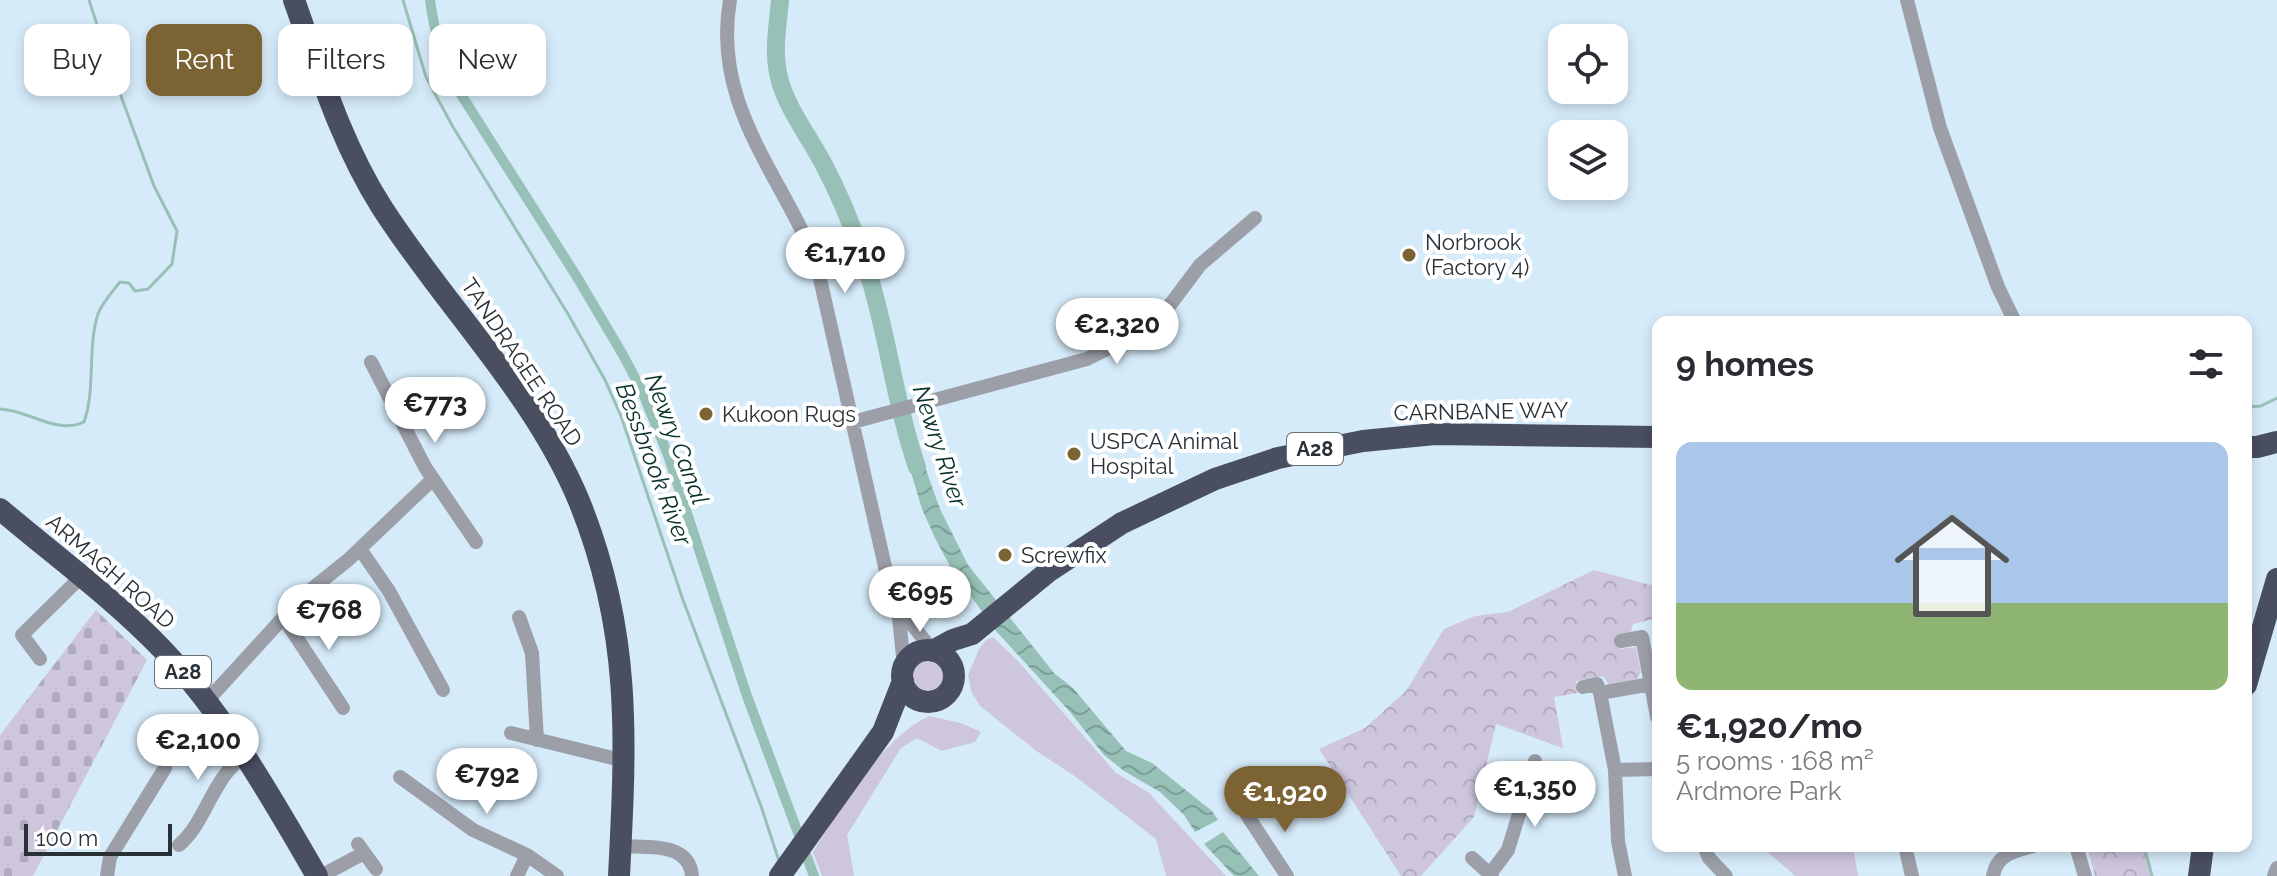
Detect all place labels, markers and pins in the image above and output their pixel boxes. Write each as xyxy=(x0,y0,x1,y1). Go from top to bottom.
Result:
pin: €1,710 xyxy=(780,227,910,295)
place label: Norbrook (Factory 4) xyxy=(1425,229,1529,280)
marker: Norbrook (Factory 4) xyxy=(1400,246,1418,264)
pin: €2,320 xyxy=(1052,298,1182,366)
pin: €773 xyxy=(388,377,482,445)
place label: Kukoon Rugs xyxy=(722,401,856,427)
marker: Kukoon Rugs xyxy=(697,405,715,423)
place label: USPCA Animal Hospital xyxy=(1090,428,1238,479)
marker: USPCA Animal Hospital xyxy=(1065,445,1083,463)
place label: Screwfix xyxy=(1021,542,1106,568)
marker: Screwfix xyxy=(996,546,1014,564)
pin: €695 xyxy=(873,566,967,634)
pin: €768 xyxy=(282,584,376,652)
pin: €2,100 xyxy=(133,714,263,782)
pin: €792 xyxy=(440,748,534,816)
pin: €1,350 xyxy=(1470,761,1600,829)
pin: €1,920 xyxy=(1220,766,1350,834)

